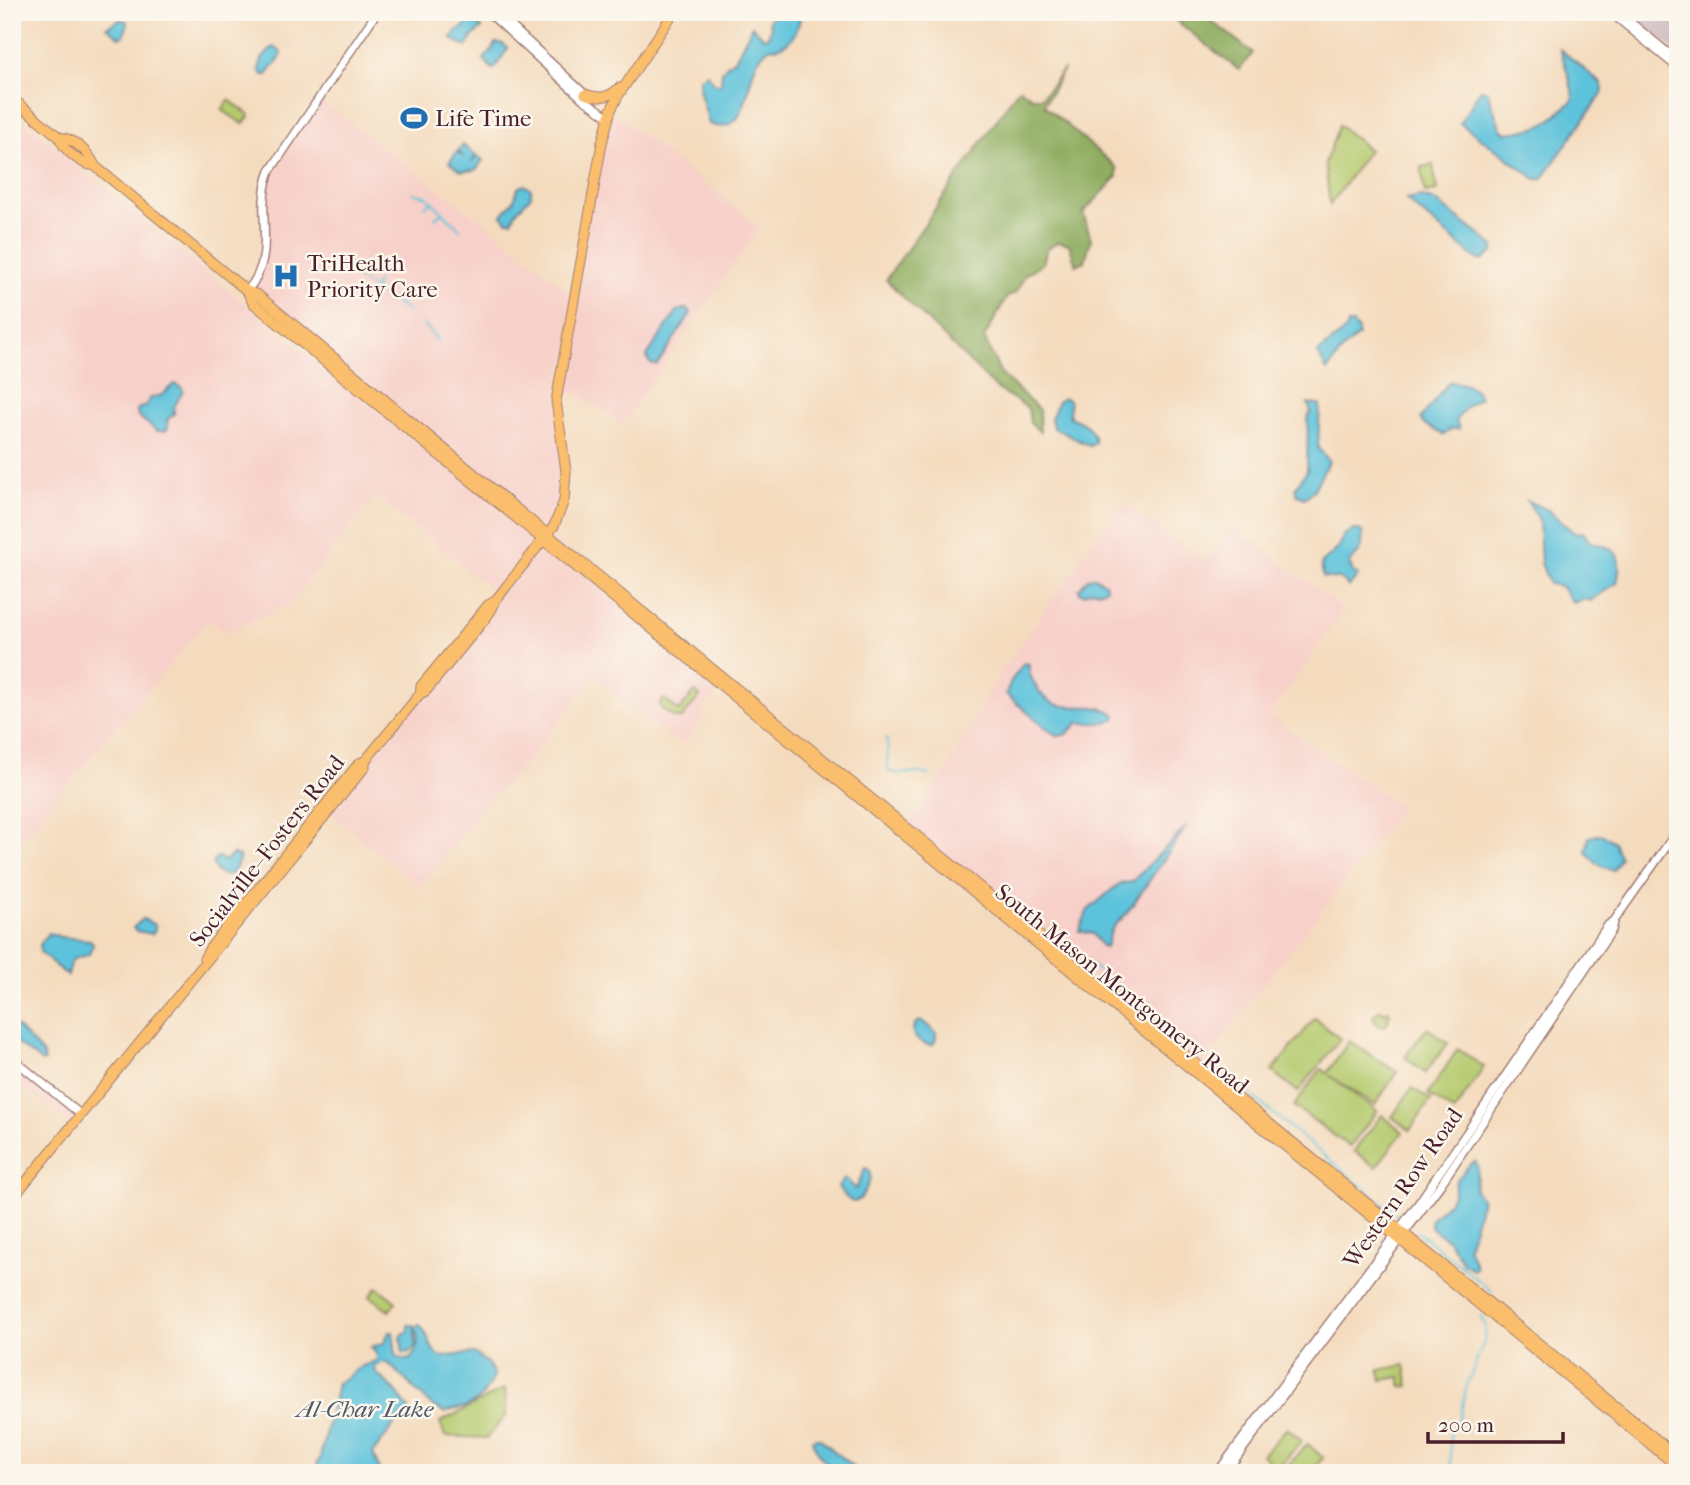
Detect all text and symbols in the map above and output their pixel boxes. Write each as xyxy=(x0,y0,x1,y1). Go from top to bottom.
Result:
sports icon: Life Time xyxy=(399,103,429,133)
place label: Life Time xyxy=(435,105,531,132)
place label: TriHealth Priority Care xyxy=(307,250,438,303)
hospital icon: TriHealth Priority Care xyxy=(271,261,301,291)
street label: Socialville–Fosters Road xyxy=(184,749,351,952)
street label: South Mason Montgomery Road xyxy=(990,878,1255,1100)
street label: Western Row Road xyxy=(1337,1102,1469,1274)
water label: Al-Char Lake xyxy=(294,1395,435,1423)
scale bar xyxy=(1428,1401,1562,1445)
text: 200 m xyxy=(1438,1413,1494,1437)

